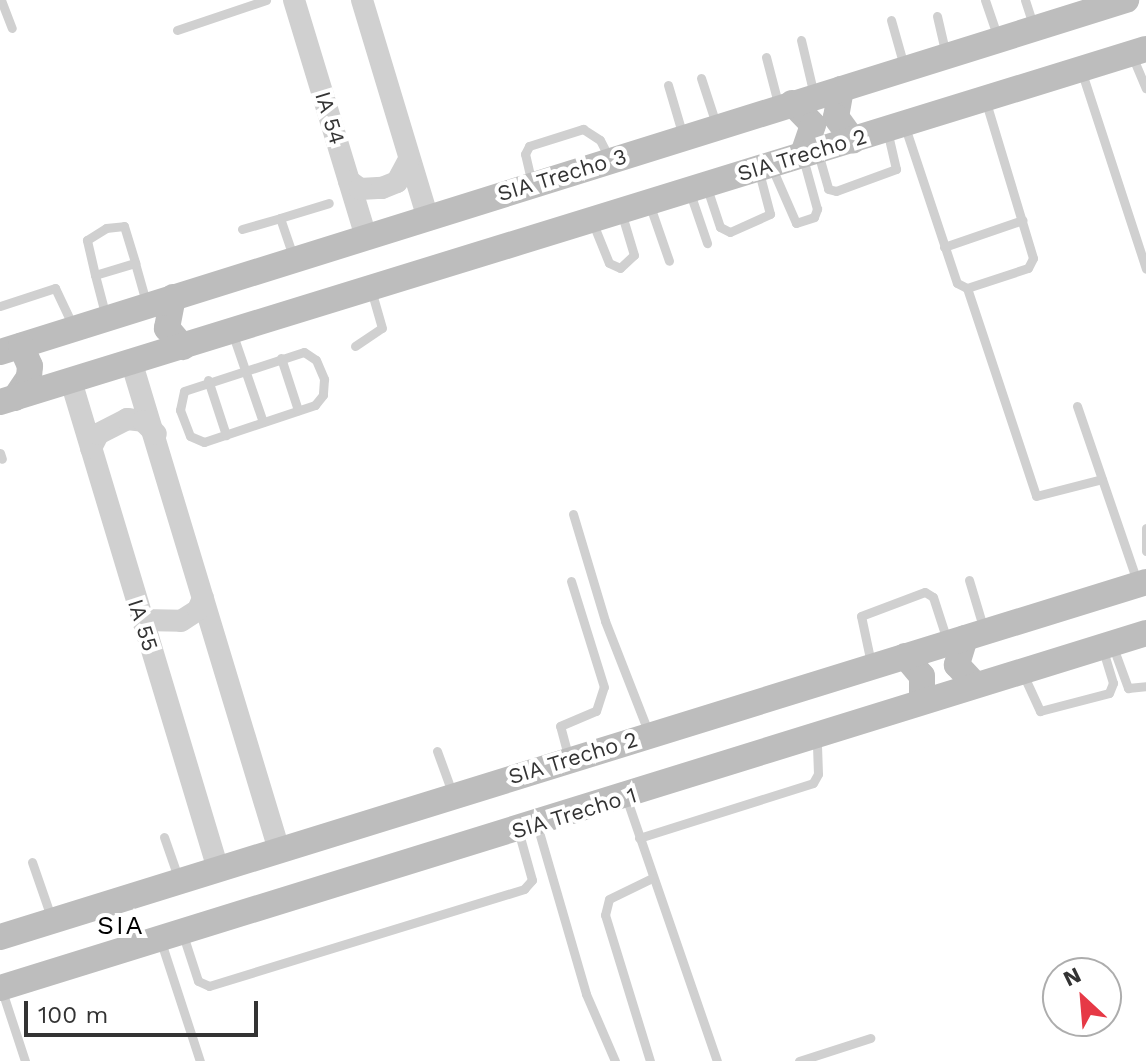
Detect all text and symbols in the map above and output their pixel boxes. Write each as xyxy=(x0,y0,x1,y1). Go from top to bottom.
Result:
street label: IA 54 xyxy=(309,88,351,148)
street label: SIA Trecho 2 xyxy=(733,123,871,187)
street label: SIA Trecho 3 xyxy=(493,143,631,207)
street label: IA 55 xyxy=(122,595,164,655)
street label: SIA Trecho 2 xyxy=(504,726,642,790)
street label: SIA Trecho 1 xyxy=(508,781,640,845)
district label: SIA xyxy=(97,910,145,942)
north arrow xyxy=(1042,957,1122,1037)
text: N xyxy=(1059,962,1085,992)
scale bar xyxy=(28,985,262,1035)
text: 100 m xyxy=(38,1001,108,1029)

